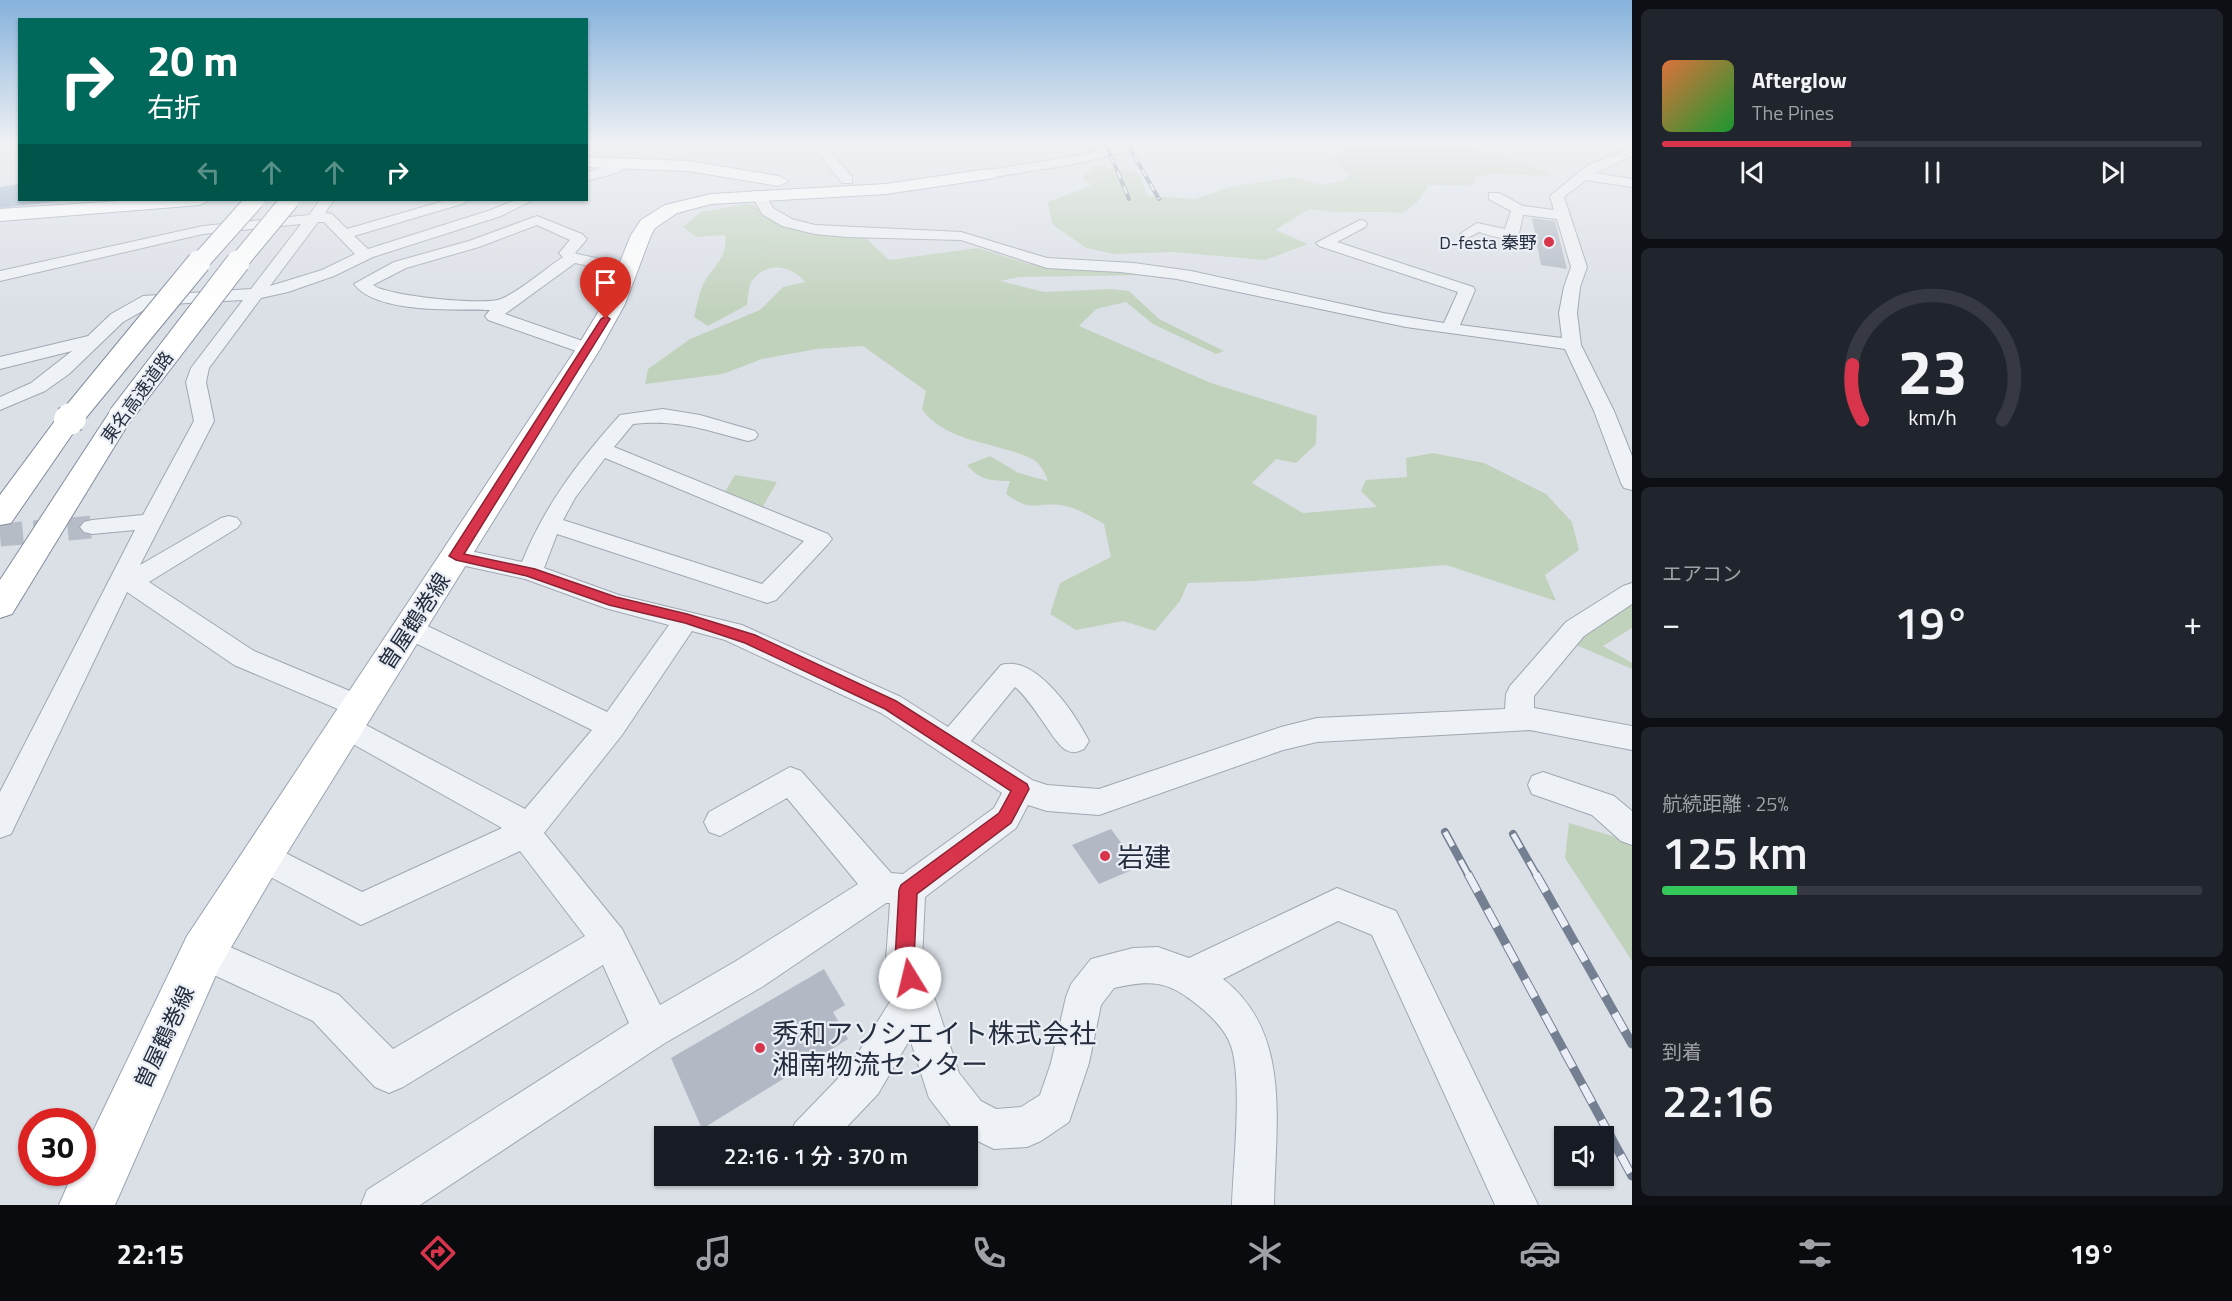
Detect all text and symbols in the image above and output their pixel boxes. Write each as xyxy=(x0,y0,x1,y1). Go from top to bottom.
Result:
text: 20 m xyxy=(147,28,239,92)
icon: right xyxy=(48,42,126,120)
text: Afterglow xyxy=(1752,63,1847,97)
text: 右折 xyxy=(147,86,201,127)
text: The Pines xyxy=(1752,97,1834,128)
icon: left xyxy=(192,156,225,189)
icon: ahead xyxy=(255,156,288,189)
icon: ahead xyxy=(318,156,351,189)
icon: right xyxy=(381,156,414,189)
icon: previous xyxy=(1736,156,1769,189)
icon: pause xyxy=(1916,156,1949,189)
icon: next xyxy=(2096,156,2129,189)
place label: D-festa 秦野 xyxy=(1439,229,1537,256)
marker: D-festa 秦野 xyxy=(1542,235,1556,249)
pin xyxy=(580,257,631,319)
icon: arrive xyxy=(589,266,622,299)
text: 23 xyxy=(1897,323,1967,418)
street label: 東名高速道路 xyxy=(94,345,180,449)
text: km/h xyxy=(1908,402,1956,434)
text: エアコン xyxy=(1662,558,1742,589)
street label: 曽屋鶴巻線 xyxy=(370,566,458,676)
text: 19° xyxy=(1894,588,1970,656)
text: − xyxy=(1662,598,1680,648)
text: + xyxy=(2184,598,2202,648)
text: 航続距離 · 25% xyxy=(1662,788,1789,819)
text: 125 km xyxy=(1662,818,1808,886)
place label: 岩建 xyxy=(1117,836,1171,877)
marker: 岩建 xyxy=(1098,849,1112,863)
position arrow xyxy=(878,946,942,1010)
street label: 曽屋鶴巻線 xyxy=(125,980,203,1094)
place label: 秀和アソシエイト株式会社 湘南物流センター xyxy=(772,1012,1096,1084)
text: 到着 xyxy=(1662,1036,1702,1067)
marker: 秀和アソシエイト株式会社 湘南物流センター xyxy=(753,1041,767,1055)
text: 22:16 xyxy=(1662,1066,1774,1134)
speed limit sign: 30 xyxy=(18,1108,96,1186)
map controls xyxy=(1554,1126,1614,1186)
button: sound xyxy=(1554,1126,1614,1186)
text: 22:16 · 1 分 · 370 m xyxy=(724,1139,908,1173)
icon: directions xyxy=(417,1232,459,1274)
icon: music xyxy=(693,1232,735,1274)
icon: phone xyxy=(968,1232,1010,1274)
icon: climate xyxy=(1244,1232,1286,1274)
icon: car xyxy=(1519,1232,1561,1274)
icon: filters xyxy=(1794,1232,1836,1274)
text: 22:15 xyxy=(117,1233,184,1274)
text: 19° xyxy=(2070,1233,2115,1274)

